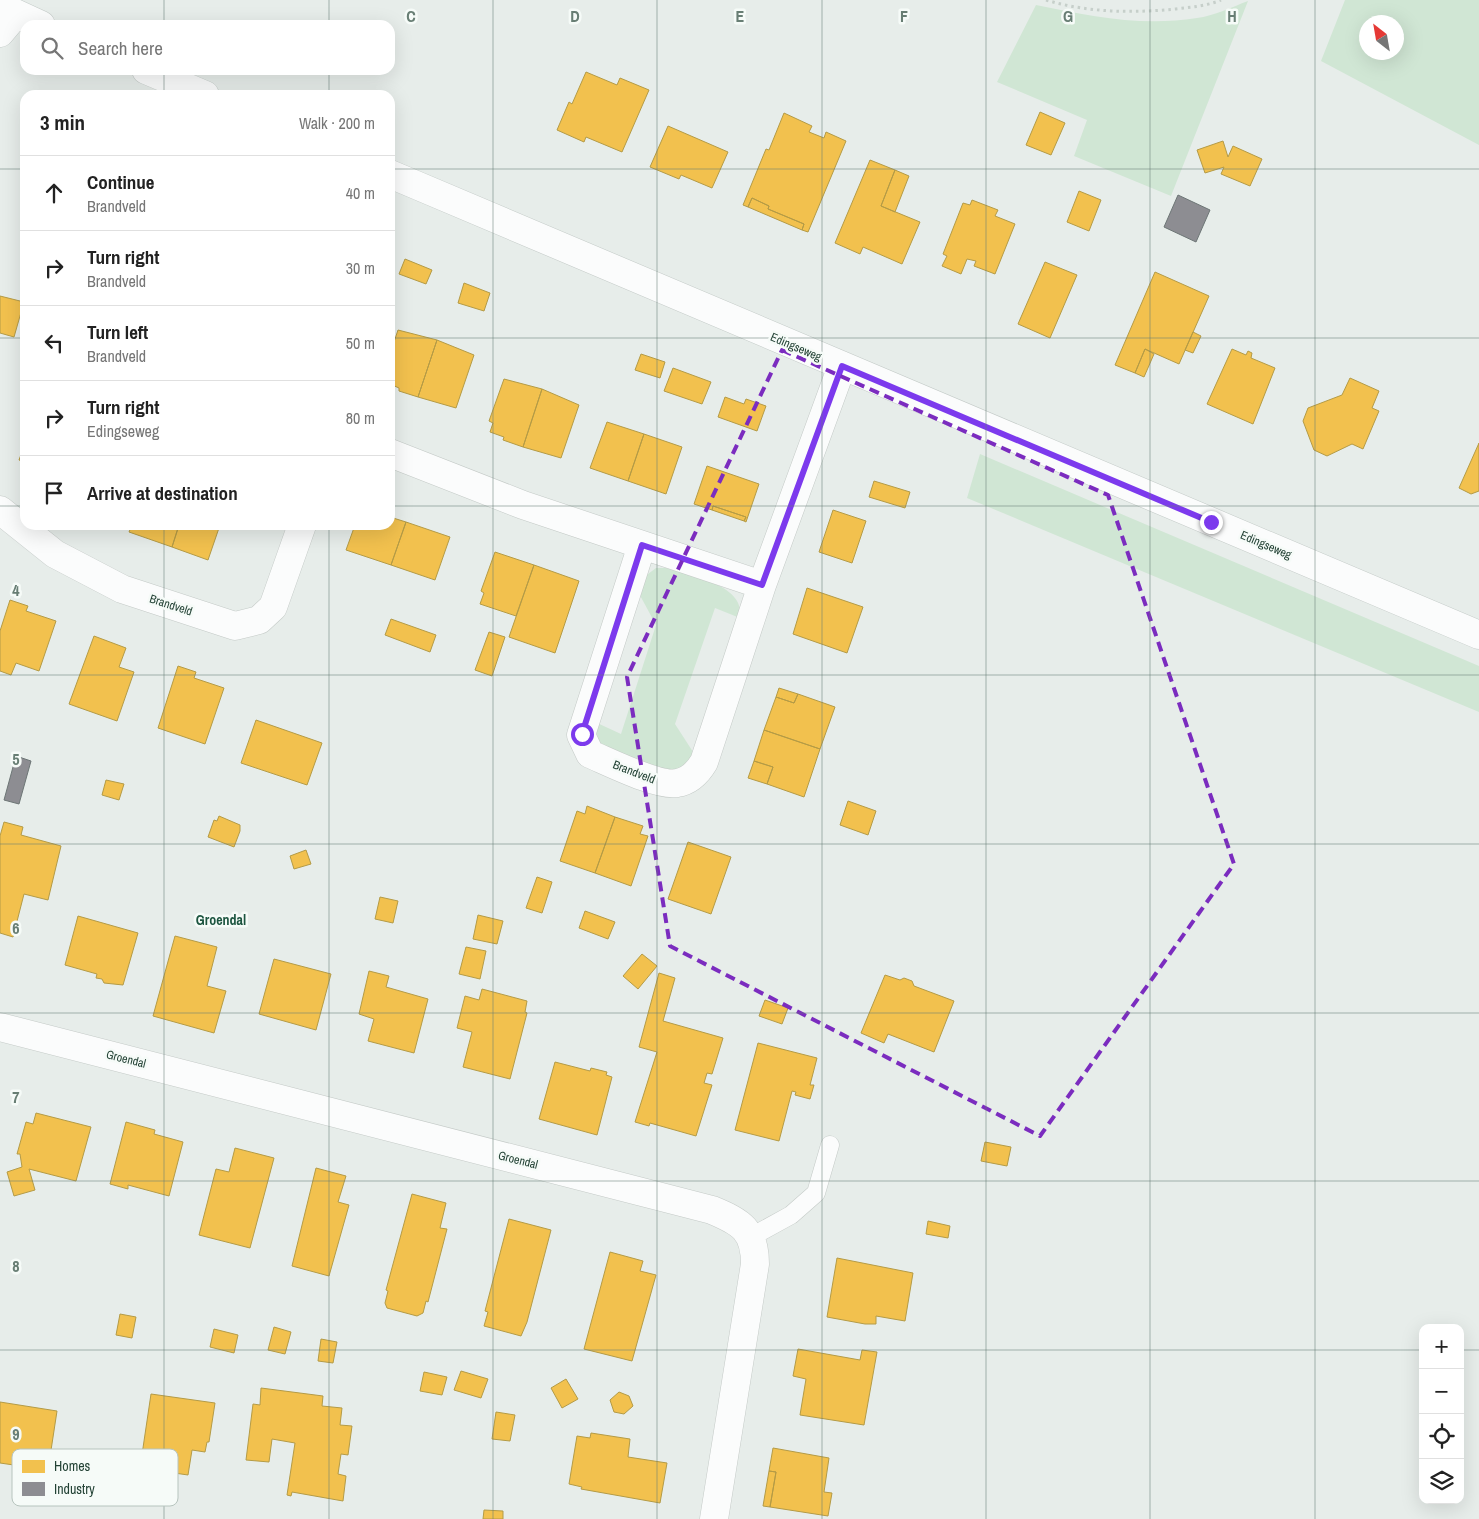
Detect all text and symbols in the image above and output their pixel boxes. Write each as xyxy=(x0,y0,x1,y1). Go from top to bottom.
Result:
text: C xyxy=(406,5,416,27)
text: D xyxy=(570,5,580,27)
text: E xyxy=(736,5,745,27)
text: F xyxy=(900,5,908,27)
text: G xyxy=(1063,5,1073,27)
text: H xyxy=(1227,5,1237,27)
north arrow xyxy=(1359,15,1404,60)
search box xyxy=(20,20,395,75)
icon: search xyxy=(38,34,66,62)
text: Search here xyxy=(78,35,163,61)
text: 3 min xyxy=(40,108,85,137)
text: Walk · 200 m xyxy=(299,112,375,134)
text: Continue xyxy=(87,169,155,195)
icon: ahead xyxy=(40,179,68,207)
text: 40 m xyxy=(346,182,375,204)
text: Brandveld xyxy=(87,195,146,217)
text: Turn right xyxy=(87,244,159,270)
icon: right xyxy=(40,254,68,282)
text: 30 m xyxy=(346,257,375,279)
text: Brandveld xyxy=(87,270,146,292)
text: Turn left xyxy=(87,319,148,345)
icon: left xyxy=(40,329,68,357)
street label: Edingseweg xyxy=(768,329,825,365)
text: 50 m xyxy=(346,332,375,354)
text: Brandveld xyxy=(87,345,146,367)
text: Turn right xyxy=(87,394,159,420)
icon: right xyxy=(40,404,68,432)
text: 80 m xyxy=(346,407,375,429)
text: Edingseweg xyxy=(87,420,159,442)
icon: arrive xyxy=(40,479,68,507)
text: Arrive at destination xyxy=(87,480,238,506)
route end xyxy=(1200,511,1223,534)
street label: Edingseweg xyxy=(1238,527,1295,563)
text: 4 xyxy=(12,579,20,601)
street label: Brandveld xyxy=(147,591,195,619)
route start xyxy=(571,723,594,746)
text: 5 xyxy=(12,748,20,770)
street label: Brandveld xyxy=(610,757,658,787)
district label: Groendal xyxy=(196,911,246,929)
text: 6 xyxy=(12,917,20,939)
street label: Groendal xyxy=(104,1046,148,1072)
text: 7 xyxy=(12,1086,20,1108)
street label: Groendal xyxy=(496,1147,540,1173)
text: 8 xyxy=(12,1255,20,1277)
map controls xyxy=(1419,1324,1464,1504)
button: + xyxy=(1419,1324,1464,1369)
button: − xyxy=(1419,1369,1464,1414)
button: locate xyxy=(1419,1414,1464,1459)
text: 9 xyxy=(12,1423,20,1445)
legend xyxy=(12,1449,178,1506)
text: Homes xyxy=(54,1457,91,1475)
button: layers xyxy=(1419,1459,1464,1504)
text: Industry xyxy=(54,1480,95,1498)

